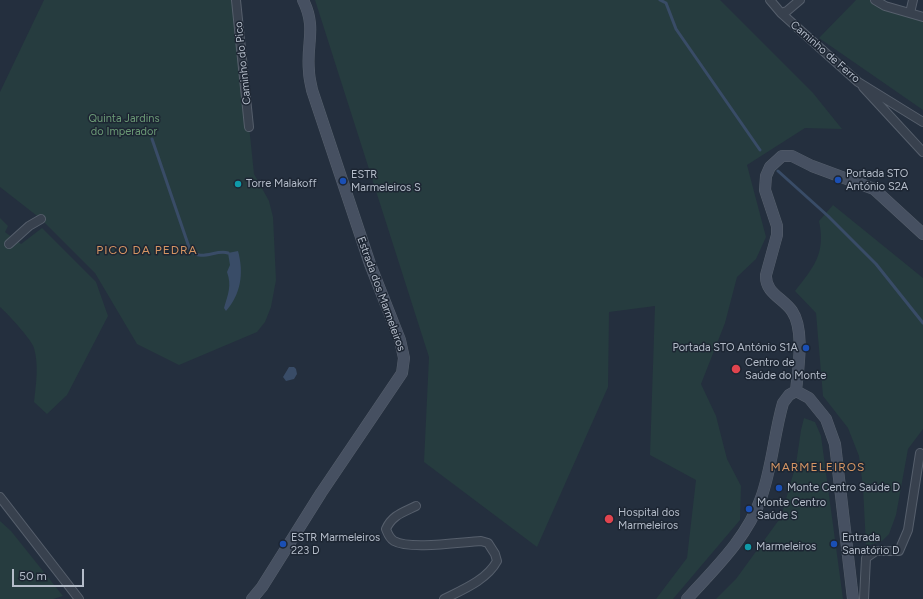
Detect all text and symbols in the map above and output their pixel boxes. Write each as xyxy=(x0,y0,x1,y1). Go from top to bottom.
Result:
street label: Caminho de Ferro xyxy=(788,18,862,86)
street label: Caminho do Pico xyxy=(232,21,254,105)
park label: Quinta Jardins do Imperador xyxy=(88,112,160,138)
place label: Portada STO António S2A xyxy=(846,167,908,193)
place label: ESTR Marmeleiros S xyxy=(351,168,421,194)
marker: Portada STO António S2A xyxy=(833,175,843,185)
marker: ESTR Marmeleiros S xyxy=(338,176,348,186)
place label: Torre Malakoff xyxy=(246,177,317,191)
marker: Torre Malakoff xyxy=(233,179,243,189)
street label: Estrada dos Marmeleiros xyxy=(354,235,408,353)
district label: PICO DA PEDRA xyxy=(96,243,198,257)
place label: Portada STO António S1A xyxy=(672,341,798,355)
marker: Portada STO António S1A xyxy=(801,343,811,353)
place label: Centro de Saúde do Monte xyxy=(745,356,826,382)
marker: Centro de Saúde do Monte xyxy=(730,363,742,375)
district label: MARMELEIROS xyxy=(771,460,865,474)
place label: Monte Centro Saúde D xyxy=(787,481,900,495)
marker: Monte Centro Saúde D xyxy=(774,483,784,493)
place label: Monte Centro Saúde S xyxy=(757,496,826,522)
marker: Monte Centro Saúde S xyxy=(744,504,754,514)
place label: Hospital dos Marmeleiros xyxy=(618,506,680,532)
marker: Hospital dos Marmeleiros xyxy=(603,513,615,525)
place label: ESTR Marmeleiros 223 D xyxy=(291,531,380,557)
place label: Entrada Sanatório D xyxy=(842,531,900,557)
marker: ESTR Marmeleiros 223 D xyxy=(278,539,288,549)
marker: Entrada Sanatório D xyxy=(829,539,839,549)
place label: Marmeleiros xyxy=(756,540,816,554)
marker: Marmeleiros xyxy=(743,542,753,552)
scale bar xyxy=(14,561,86,587)
text: 50 m xyxy=(19,569,47,583)

